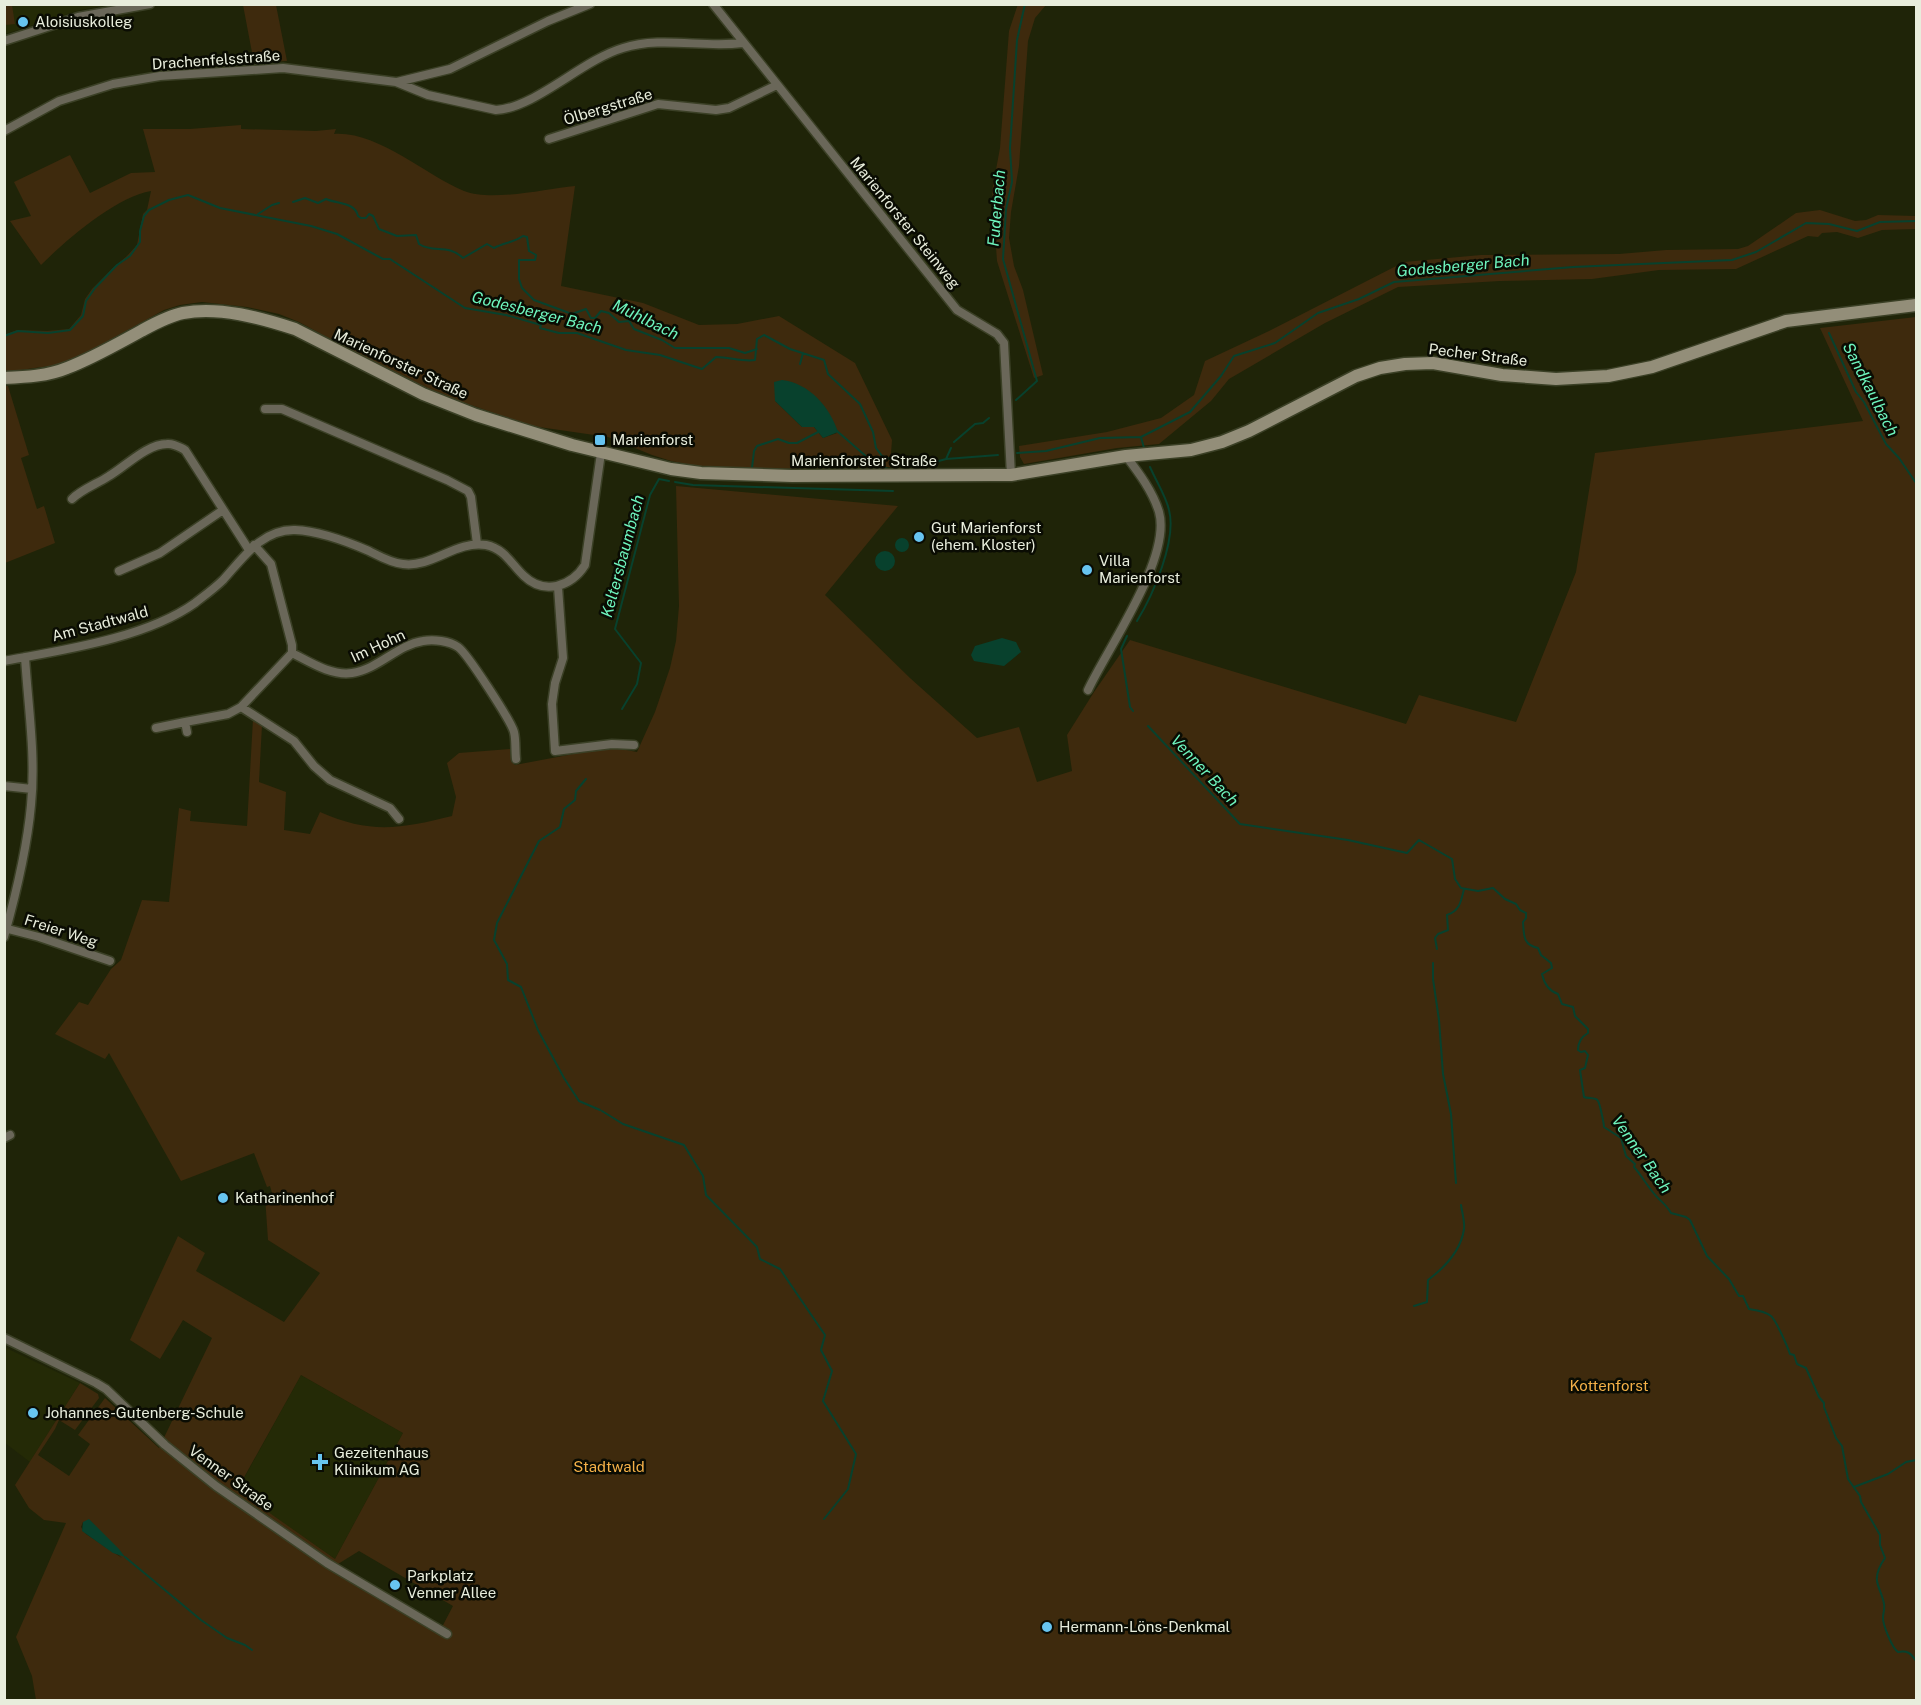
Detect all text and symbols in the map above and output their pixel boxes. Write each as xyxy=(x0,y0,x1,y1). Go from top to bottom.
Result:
place label: Aloisiuskolleg xyxy=(35,13,132,30)
marker: Aloisiuskolleg xyxy=(16,15,30,29)
street label: Drachenfelsstraße xyxy=(151,47,281,72)
street label: Ölbergstraße xyxy=(561,84,654,128)
street label: Marienforster Steinweg xyxy=(847,153,964,292)
water label: Fuderbach xyxy=(984,169,1009,247)
water label: Godesberger Bach xyxy=(1396,250,1530,281)
water label: Godesberger Bach xyxy=(470,287,604,338)
water label: Mühlbach xyxy=(610,295,682,344)
street label: Marienforster Straße xyxy=(331,325,471,402)
water label: Sandkaulbach xyxy=(1839,339,1902,439)
street label: Pecher Straße xyxy=(1428,340,1528,369)
place label: Marienforst xyxy=(612,431,694,448)
marker: Marienforst xyxy=(593,433,607,447)
street label: Marienforster Straße xyxy=(791,452,937,469)
water label: Keltersbaumbach xyxy=(597,493,648,620)
place label: Gut Marienforst (ehem. Kloster) xyxy=(931,519,1042,553)
marker: Gut Marienforst (ehem. Kloster) xyxy=(912,530,926,544)
place label: Villa Marienforst xyxy=(1099,552,1181,586)
marker: Villa Marienforst xyxy=(1080,563,1094,577)
street label: Am Stadtwald xyxy=(50,603,150,645)
street label: Im Hohn xyxy=(348,626,408,666)
water label: Venner Bach xyxy=(1167,731,1243,810)
street label: Freier Weg xyxy=(22,911,100,950)
water label: Venner Bach xyxy=(1608,1112,1675,1197)
place label: Katharinenhof xyxy=(235,1189,334,1206)
marker: Katharinenhof xyxy=(216,1191,230,1205)
park label: Kottenforst xyxy=(1570,1377,1649,1394)
place label: Johannes-Gutenberg-Schule xyxy=(45,1404,244,1421)
marker: Johannes-Gutenberg-Schule xyxy=(26,1406,40,1420)
street label: Venner Straße xyxy=(186,1441,277,1514)
place label: Gezeitenhaus Klinikum AG xyxy=(334,1444,429,1478)
marker: Gezeitenhaus Klinikum AG xyxy=(311,1453,329,1471)
park label: Stadtwald xyxy=(573,1458,645,1475)
place label: Parkplatz Venner Allee xyxy=(407,1567,496,1601)
marker: Parkplatz Venner Allee xyxy=(388,1578,402,1592)
place label: Hermann-Löns-Denkmal xyxy=(1059,1618,1230,1635)
marker: Hermann-Löns-Denkmal xyxy=(1040,1620,1054,1634)

